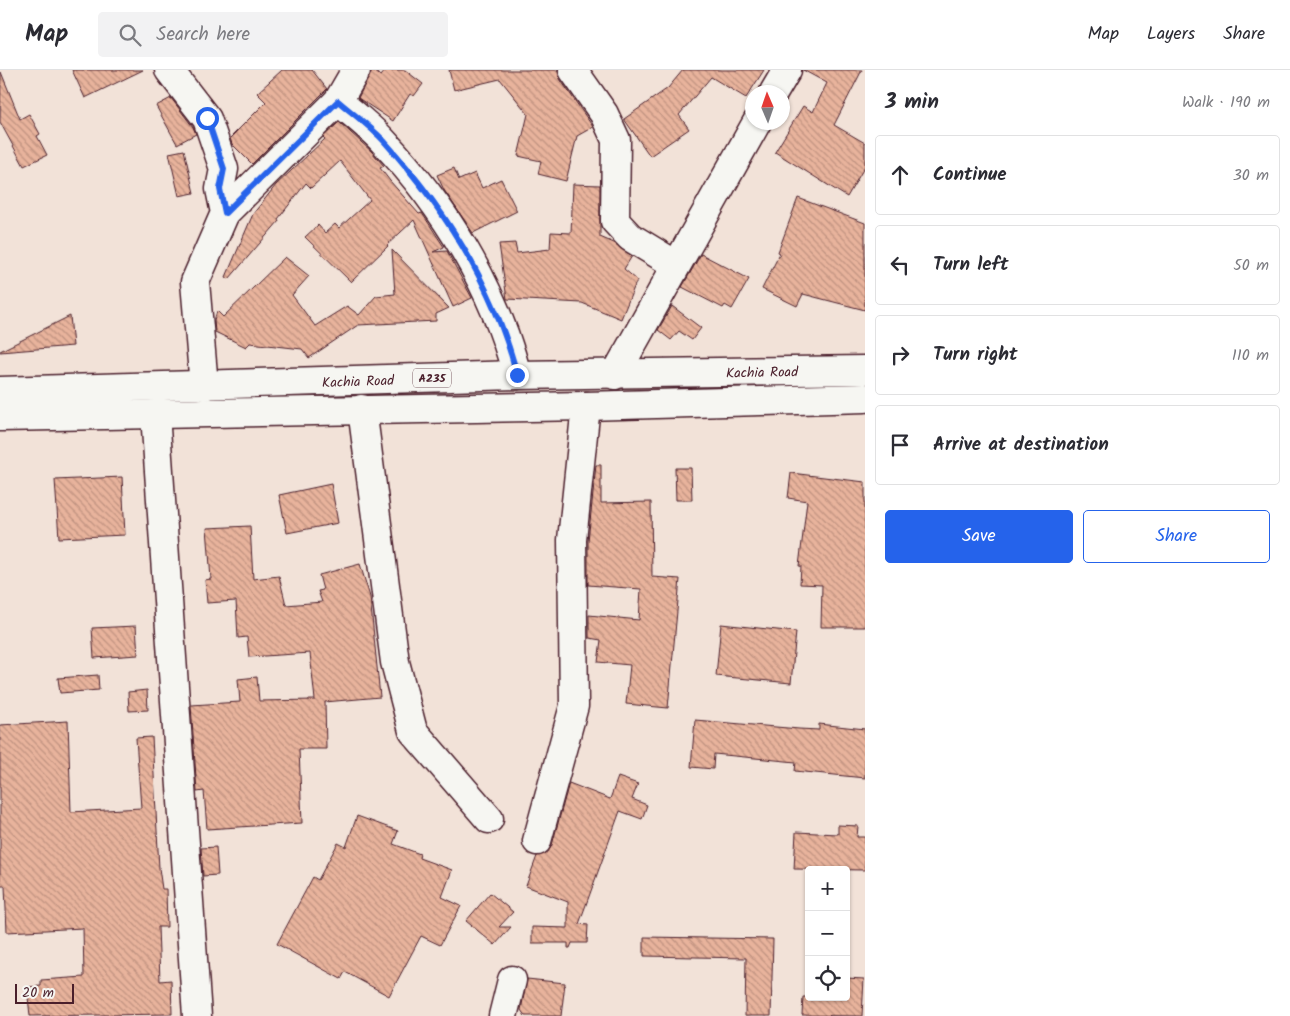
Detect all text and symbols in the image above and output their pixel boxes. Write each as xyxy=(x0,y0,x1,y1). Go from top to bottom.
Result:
search box xyxy=(98,12,448,57)
text: Map xyxy=(25,15,68,54)
text: Search here xyxy=(156,20,250,50)
text: Map xyxy=(1088,20,1119,49)
text: Layers xyxy=(1147,20,1195,49)
text: Share xyxy=(1223,20,1265,49)
icon: search xyxy=(116,21,144,49)
north arrow xyxy=(745,85,790,130)
text: 3 min xyxy=(885,86,939,119)
text: Walk · 190 m xyxy=(1182,90,1270,115)
route start xyxy=(196,107,219,130)
text: Continue xyxy=(933,160,1006,190)
icon: ahead xyxy=(886,161,914,189)
text: 30 m xyxy=(1233,163,1269,188)
text: Turn left xyxy=(933,250,1008,280)
icon: left xyxy=(886,251,914,279)
text: 50 m xyxy=(1233,253,1269,278)
text: Turn right xyxy=(933,340,1018,370)
icon: right xyxy=(886,341,914,369)
text: 110 m xyxy=(1232,343,1269,368)
street label: Kachia Road xyxy=(726,361,799,385)
route end xyxy=(506,364,529,387)
road number: A235 xyxy=(413,368,451,388)
street label: Kachia Road xyxy=(322,370,395,394)
text: Arrive at destination xyxy=(933,430,1109,460)
icon: arrive xyxy=(886,431,914,459)
button: Save xyxy=(885,510,1073,563)
button: Share xyxy=(1083,510,1270,563)
map controls xyxy=(805,866,850,1001)
button: + xyxy=(805,866,850,911)
button: − xyxy=(805,911,850,956)
button: locate xyxy=(805,956,850,1001)
scale bar xyxy=(15,981,74,1004)
text: 20 m xyxy=(22,982,54,1004)

